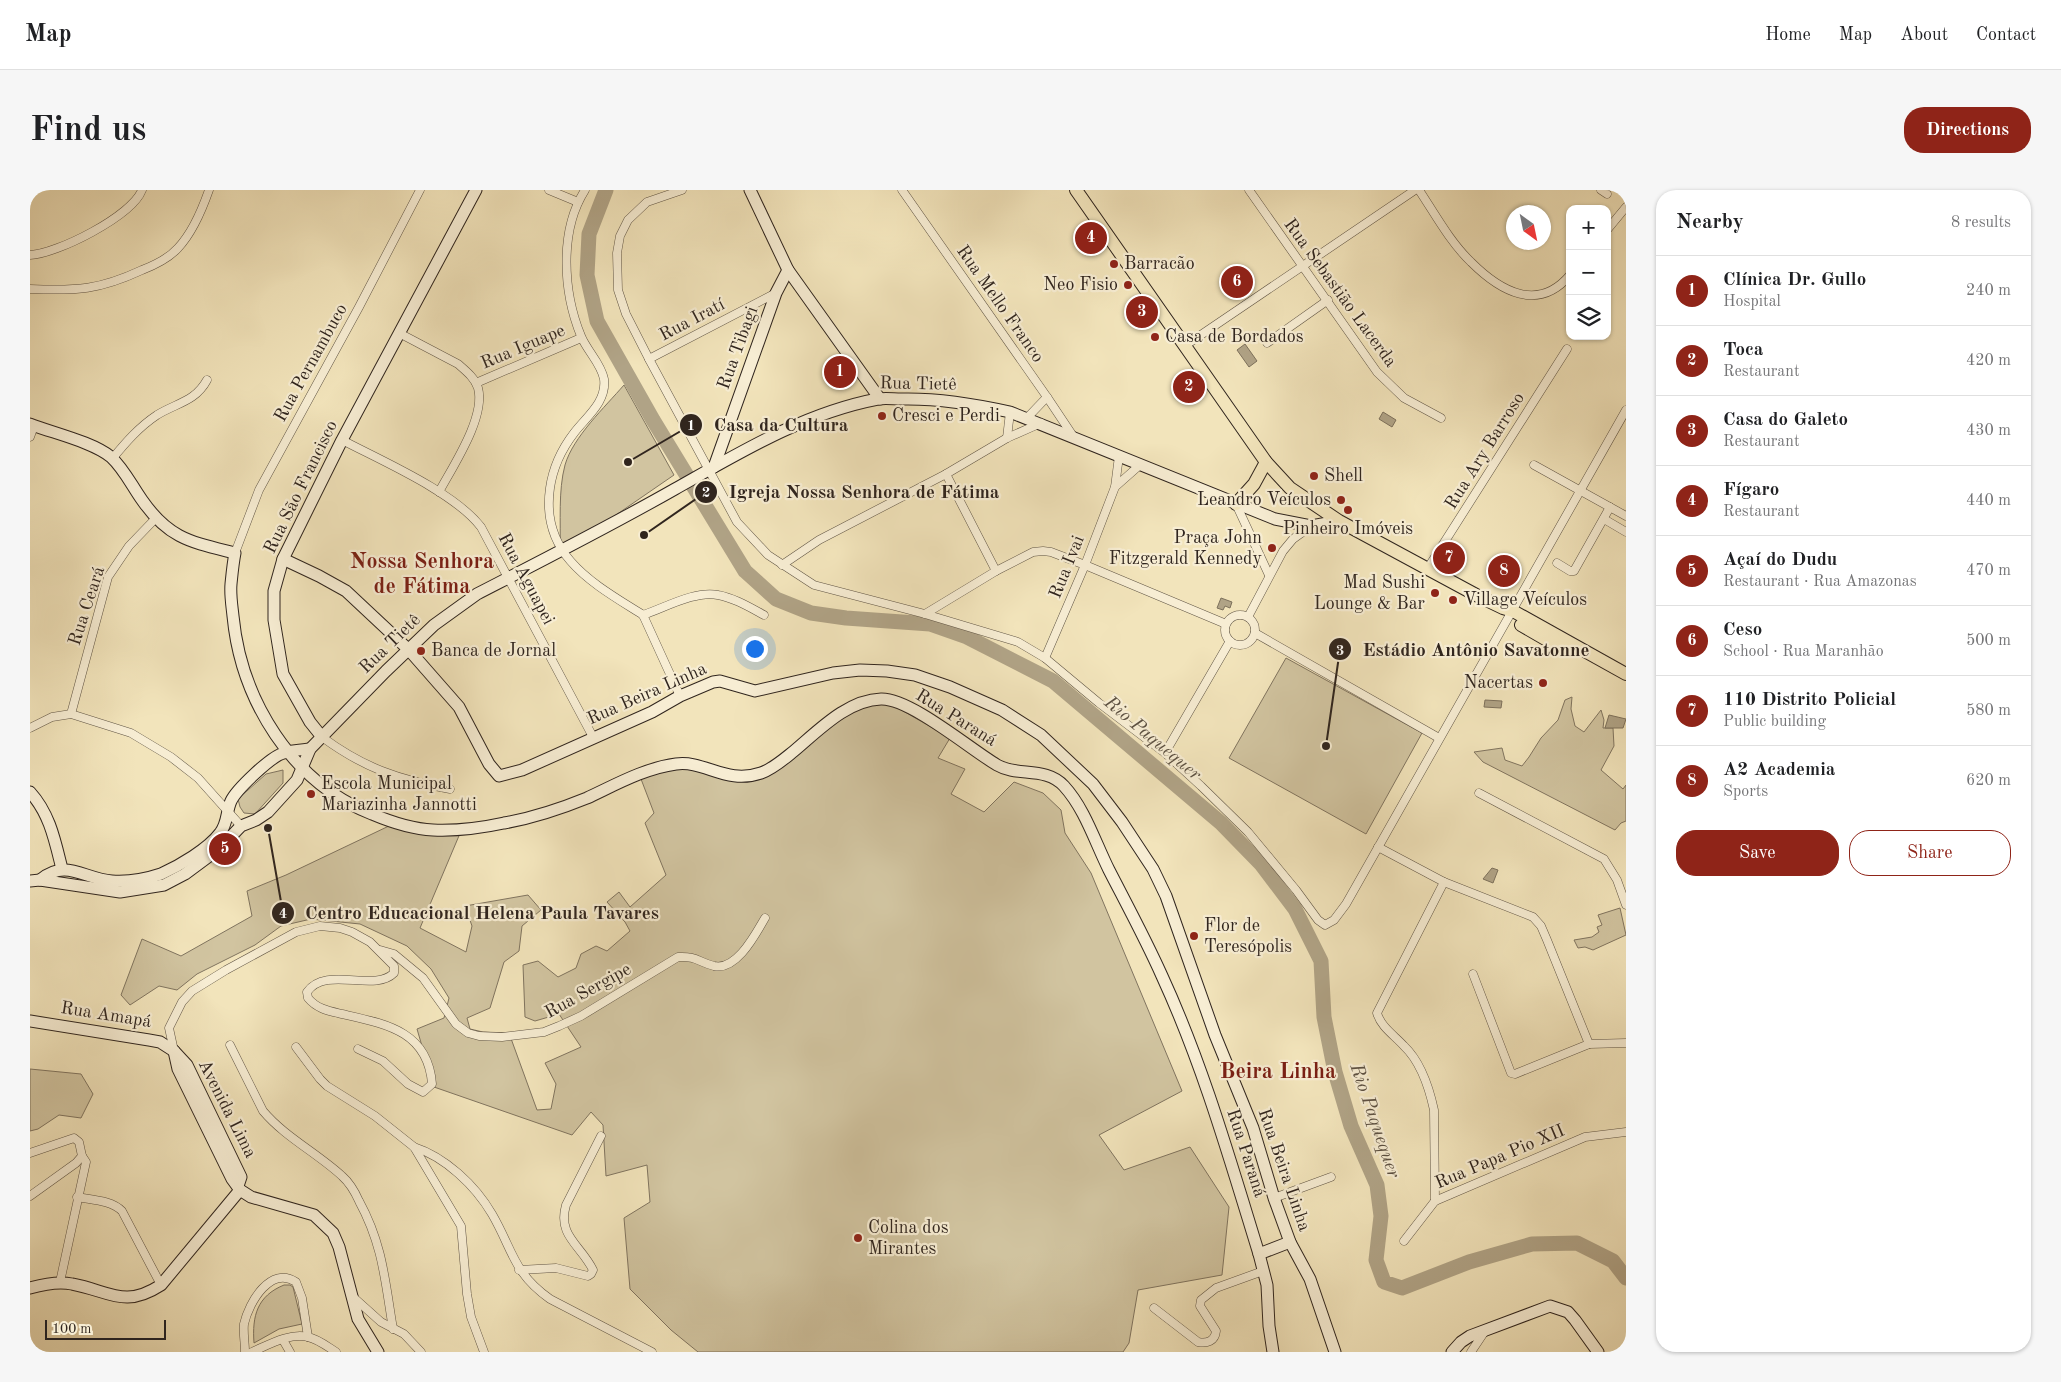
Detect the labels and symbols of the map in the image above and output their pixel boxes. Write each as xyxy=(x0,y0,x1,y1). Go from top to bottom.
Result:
north arrow xyxy=(1506,205,1551,250)
street label: Rua Sebastião Lacerda xyxy=(1280,215,1400,371)
pin: 4 xyxy=(1075,219,1107,257)
street label: Rua Mello Franco xyxy=(953,242,1047,366)
place label: Barracão xyxy=(1124,255,1195,273)
marker: Barracão xyxy=(1108,258,1120,270)
pin: 6 xyxy=(1221,263,1253,301)
place label: Neo Fisio xyxy=(1043,276,1118,294)
marker: Neo Fisio xyxy=(1122,279,1134,291)
pin: 3 xyxy=(1126,293,1158,331)
street label: Rua Iratí xyxy=(656,295,728,345)
street label: Rua Pernambuco xyxy=(271,301,351,425)
street label: Rua Tibagi xyxy=(715,304,761,392)
street label: Rua Iguape xyxy=(478,321,568,373)
place label: Casa de Bordados xyxy=(1165,328,1304,346)
marker: Casa de Bordados xyxy=(1149,331,1161,343)
pin: 1 xyxy=(824,353,856,391)
pin: 2 xyxy=(1173,368,1205,406)
street label: Rua Tietê xyxy=(879,374,957,394)
street label: Rua Ary Barroso xyxy=(1442,389,1528,513)
place label: Cresci e Perdi xyxy=(892,407,1000,425)
callout: Casa da Cultura xyxy=(678,408,858,442)
marker: Cresci e Perdi xyxy=(876,410,888,422)
street label: Rua São Francisco xyxy=(261,417,341,557)
text: Casa da Cultura xyxy=(714,417,849,436)
text: 1 xyxy=(687,419,695,434)
place label: Shell xyxy=(1324,467,1363,485)
marker: Shell xyxy=(1308,470,1320,482)
callout: Igreja Nossa Senhora de Fátima xyxy=(693,475,1009,509)
text: Igreja Nossa Senhora de Fátima xyxy=(729,484,1000,503)
text: 2 xyxy=(702,486,710,501)
place label: Leandro Veículos xyxy=(1197,491,1331,509)
marker: Leandro Veículos xyxy=(1335,494,1347,506)
marker: Pinheiro Imóveis xyxy=(1342,504,1354,516)
place label: Pinheiro Imóveis xyxy=(1283,520,1413,538)
place label: Praça John Fitzgerald Kennedy xyxy=(1109,529,1262,568)
street label: Rua Aguapei xyxy=(494,530,558,628)
street label: Rua Ivai xyxy=(1046,533,1088,601)
pin: 7 xyxy=(1433,539,1465,577)
marker: Praça John Fitzgerald Kennedy xyxy=(1266,542,1278,554)
district label: Nossa Senhora de Fátima xyxy=(350,551,494,598)
pin: 8 xyxy=(1488,552,1520,590)
street label: Rua Ceará xyxy=(66,564,108,648)
place label: Mad Sushi Lounge & Bar xyxy=(1314,574,1426,613)
marker: Mad Sushi Lounge & Bar xyxy=(1429,587,1441,599)
place label: Village Veículos xyxy=(1463,591,1587,609)
marker: Village Veículos xyxy=(1447,594,1459,606)
street label: Rua Tietê xyxy=(356,611,424,677)
callout: Estádio Antônio Savatonne xyxy=(1328,632,1600,666)
your location xyxy=(742,636,768,662)
place label: Banca de Jornal xyxy=(431,642,556,660)
text: Estádio Antônio Savatonne xyxy=(1362,642,1590,661)
text: 3 xyxy=(1336,644,1344,659)
marker: Banca de Jornal xyxy=(415,645,427,657)
street label: Rua Beira Linha xyxy=(585,660,710,728)
place label: Nacertas xyxy=(1464,674,1533,692)
marker: Nacertas xyxy=(1537,677,1549,689)
street label: Rua Paraná xyxy=(912,686,1000,750)
water label: Rio Paquequer xyxy=(1099,693,1205,785)
place label: Escola Municipal Mariazinha Jannotti xyxy=(321,775,477,814)
marker: Escola Municipal Mariazinha Jannotti xyxy=(305,788,317,800)
pin: 5 xyxy=(209,830,241,868)
callout: Centro Educacional Helena Paula Tavares xyxy=(270,896,669,930)
text: Centro Educacional Helena Paula Tavares xyxy=(305,905,659,924)
text: 4 xyxy=(279,907,287,922)
place label: Flor de Teresópolis xyxy=(1204,917,1292,956)
marker: Flor de Teresópolis xyxy=(1188,930,1200,942)
street label: Rua Sergipe xyxy=(542,960,634,1022)
street label: Rua Amapá xyxy=(59,999,153,1031)
street label: Avenida Lima xyxy=(195,1057,259,1161)
water label: Rio Paquequer xyxy=(1345,1060,1403,1181)
district label: Beira Linha xyxy=(1220,1061,1336,1083)
street label: Rua Beira Linha xyxy=(1255,1106,1313,1234)
street label: Rua Paraná xyxy=(1223,1107,1269,1199)
street label: Rua Papa Pio XII xyxy=(1433,1122,1567,1192)
place label: Colina dos Mirantes xyxy=(868,1219,949,1258)
marker: Colina dos Mirantes xyxy=(852,1232,864,1244)
scale bar xyxy=(45,1317,166,1340)

